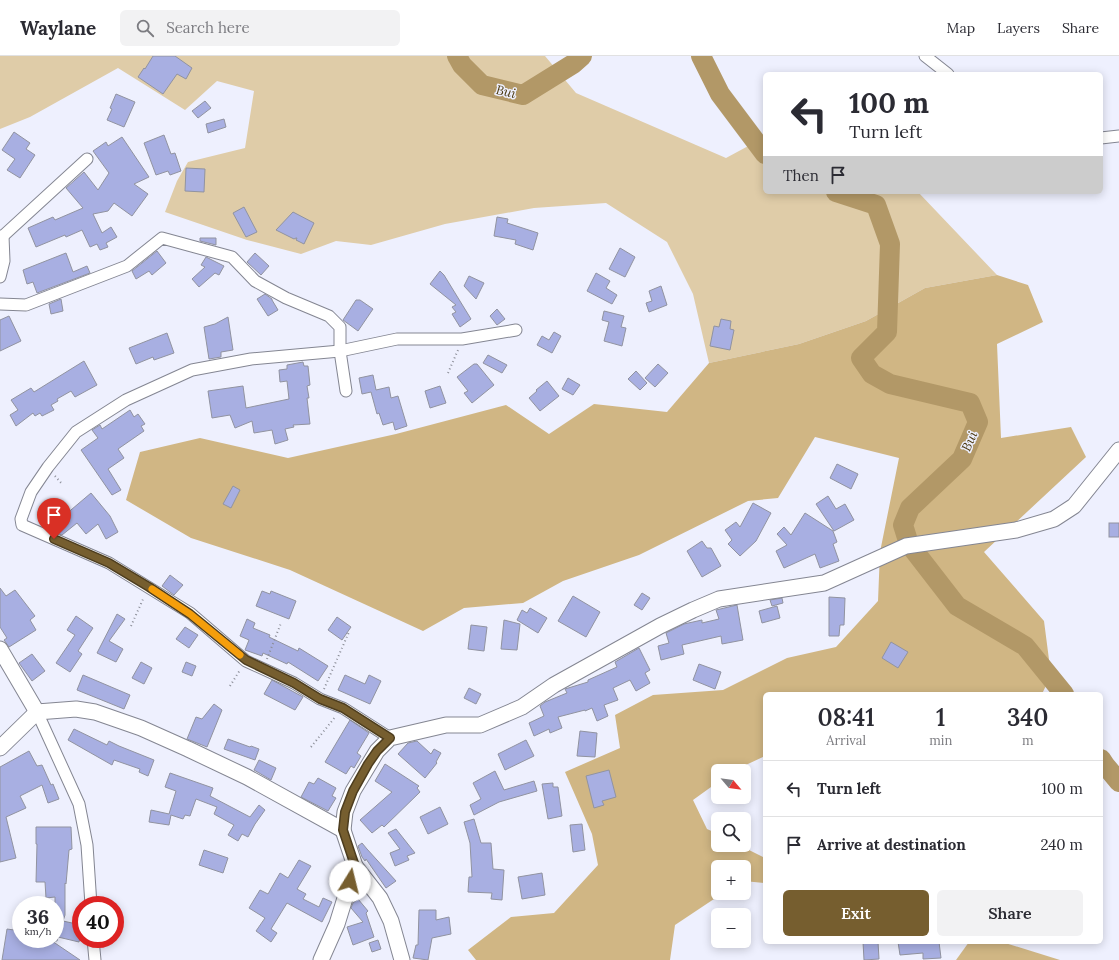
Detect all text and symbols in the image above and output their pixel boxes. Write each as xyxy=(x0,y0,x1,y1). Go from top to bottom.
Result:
search box xyxy=(120,10,400,46)
text: Waylane xyxy=(20,16,96,40)
icon: search xyxy=(134,17,156,39)
text: Search here xyxy=(166,18,250,37)
text: Map xyxy=(947,19,975,37)
text: Layers xyxy=(997,19,1040,37)
text: Share xyxy=(1062,19,1099,37)
water label: Bui xyxy=(494,81,518,102)
text: 100 m xyxy=(849,85,929,121)
icon: left xyxy=(783,88,835,140)
text: Turn left xyxy=(849,120,922,143)
icon: arrive xyxy=(827,164,849,186)
text: Then xyxy=(783,166,819,185)
water label: Bui xyxy=(958,428,982,454)
pin xyxy=(37,498,71,539)
icon: arrive xyxy=(43,504,65,526)
text: 08:41 xyxy=(817,702,875,733)
text: 1 xyxy=(936,702,946,733)
text: 340 xyxy=(1007,702,1049,733)
text: Arrival xyxy=(826,732,866,749)
text: min xyxy=(929,732,952,749)
text: m xyxy=(1022,732,1034,749)
north arrow xyxy=(711,764,751,804)
map controls xyxy=(711,764,751,948)
icon: left xyxy=(783,778,805,800)
text: Turn left xyxy=(817,779,881,798)
text: 100 m xyxy=(1042,779,1083,798)
button: search xyxy=(711,812,751,852)
icon: arrive xyxy=(783,834,805,856)
text: Arrive at destination xyxy=(817,835,966,854)
text: 240 m xyxy=(1040,835,1083,854)
position arrow xyxy=(329,860,371,902)
button: + xyxy=(711,860,751,900)
button: Exit xyxy=(783,890,929,936)
button: Share xyxy=(937,890,1083,936)
speed limit sign: 40 xyxy=(72,896,124,948)
text: 36 xyxy=(27,904,49,929)
button: − xyxy=(711,908,751,948)
text: km/h xyxy=(24,925,52,938)

